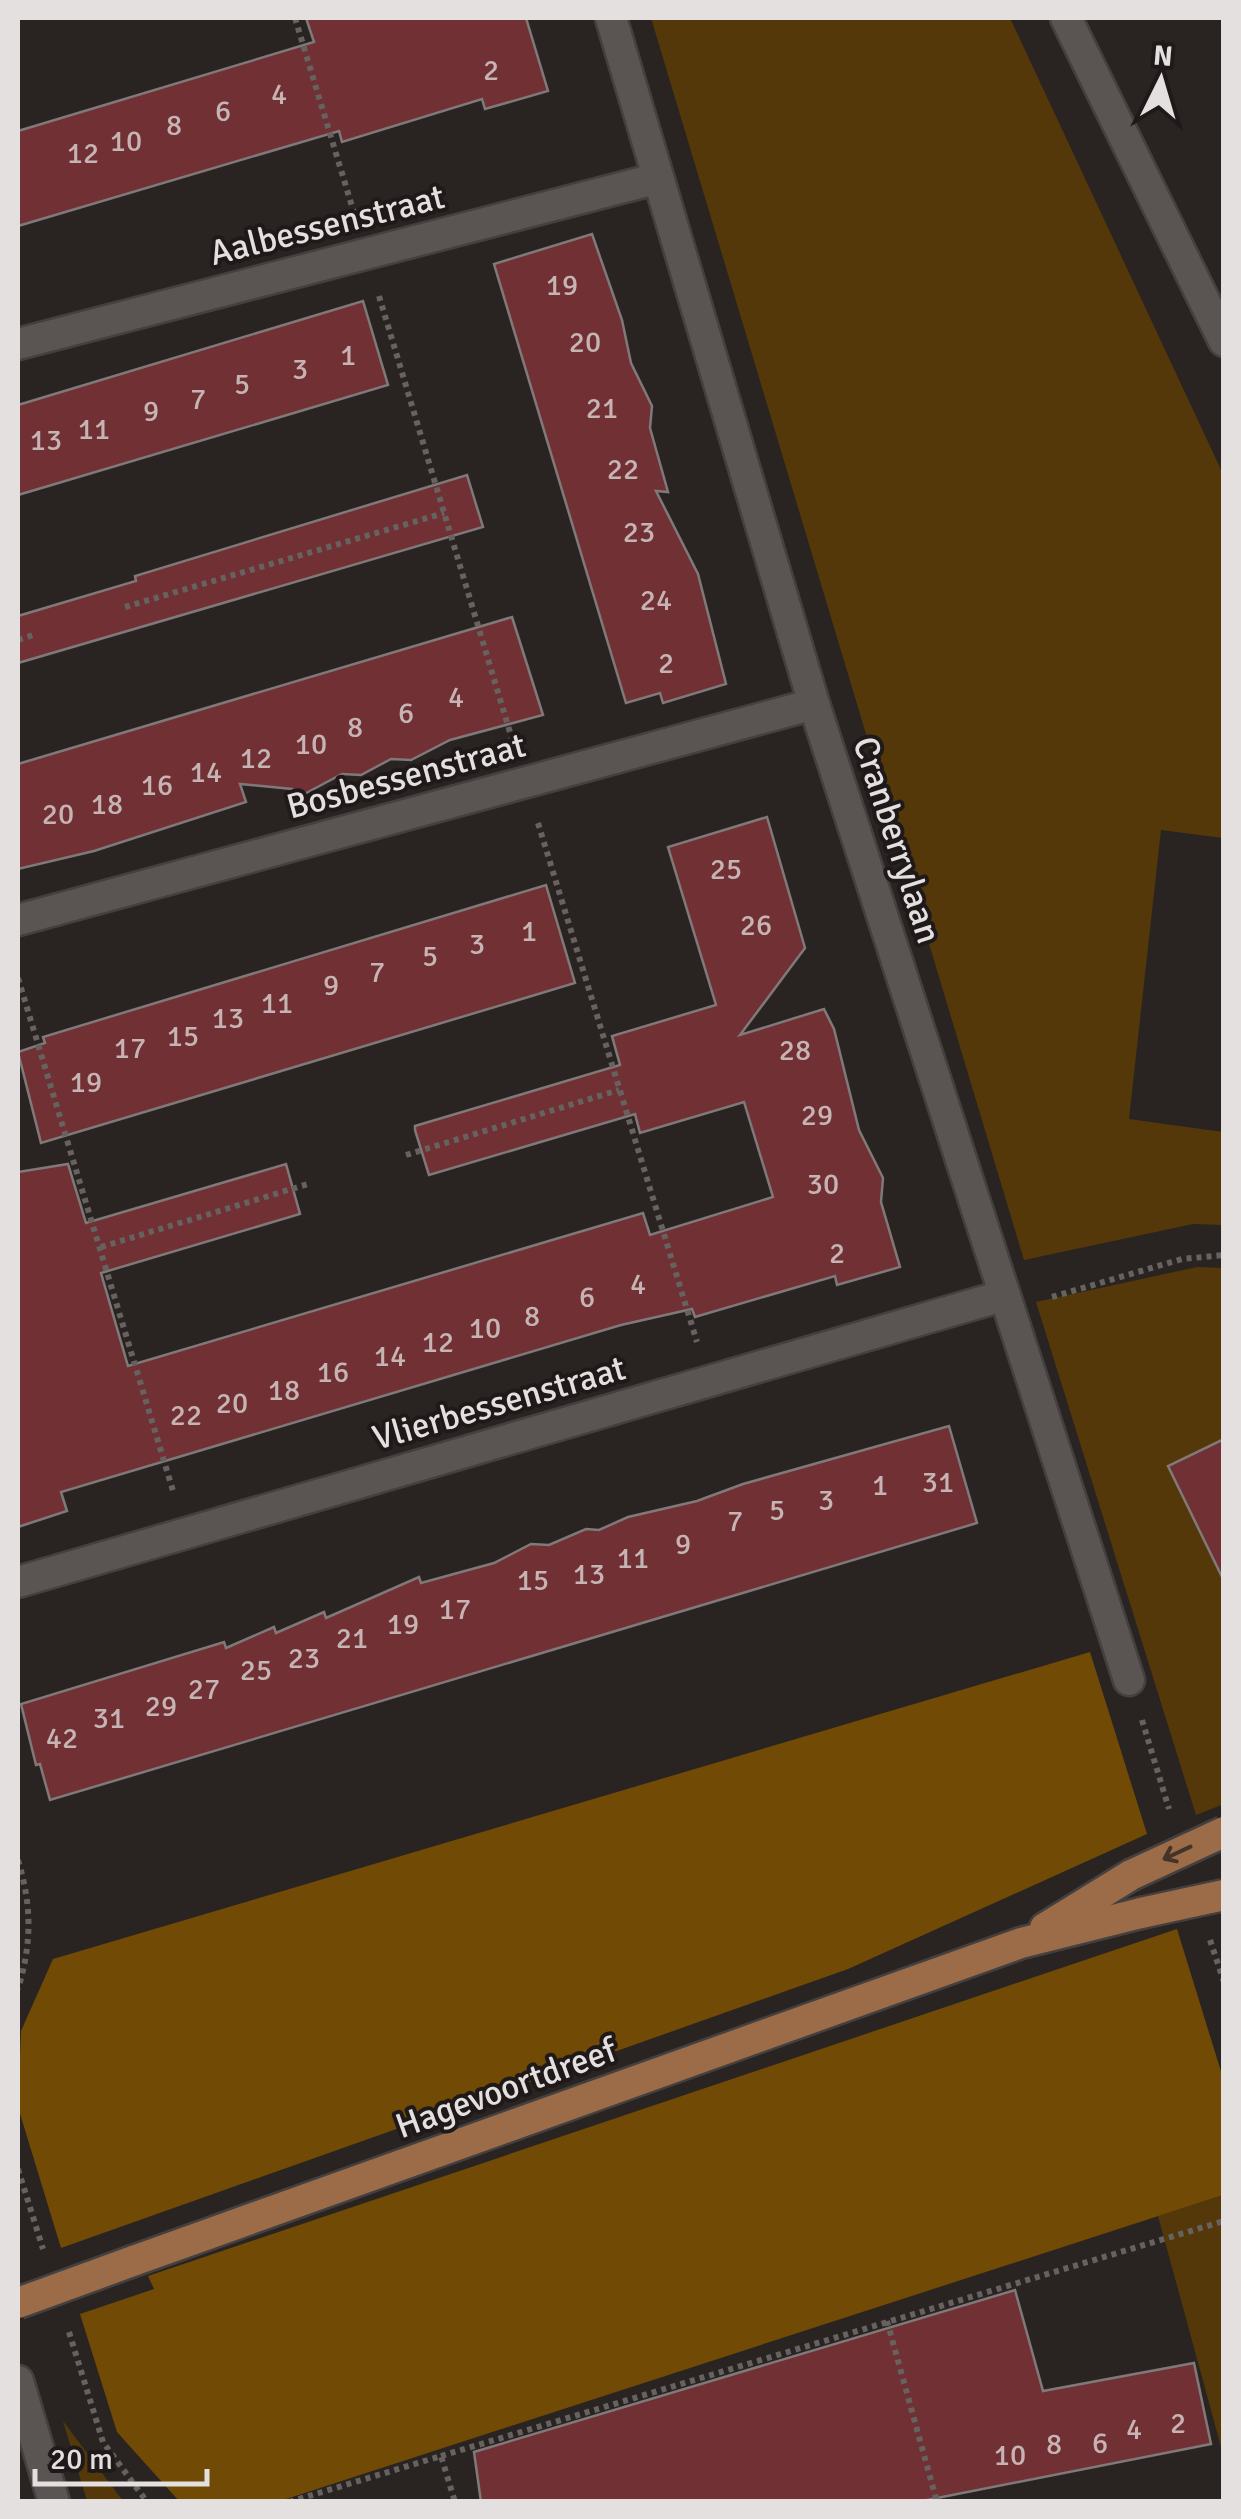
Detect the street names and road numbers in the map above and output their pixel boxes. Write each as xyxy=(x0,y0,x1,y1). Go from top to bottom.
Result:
street label: Aalbessenstraat xyxy=(205,175,449,275)
street label: Bosbessenstraat xyxy=(282,723,530,829)
street label: Cranberrylaan xyxy=(843,731,951,949)
street label: Vlierbessenstraat xyxy=(368,1346,630,1460)
street label: Hagevoortdreef xyxy=(390,2027,624,2148)

